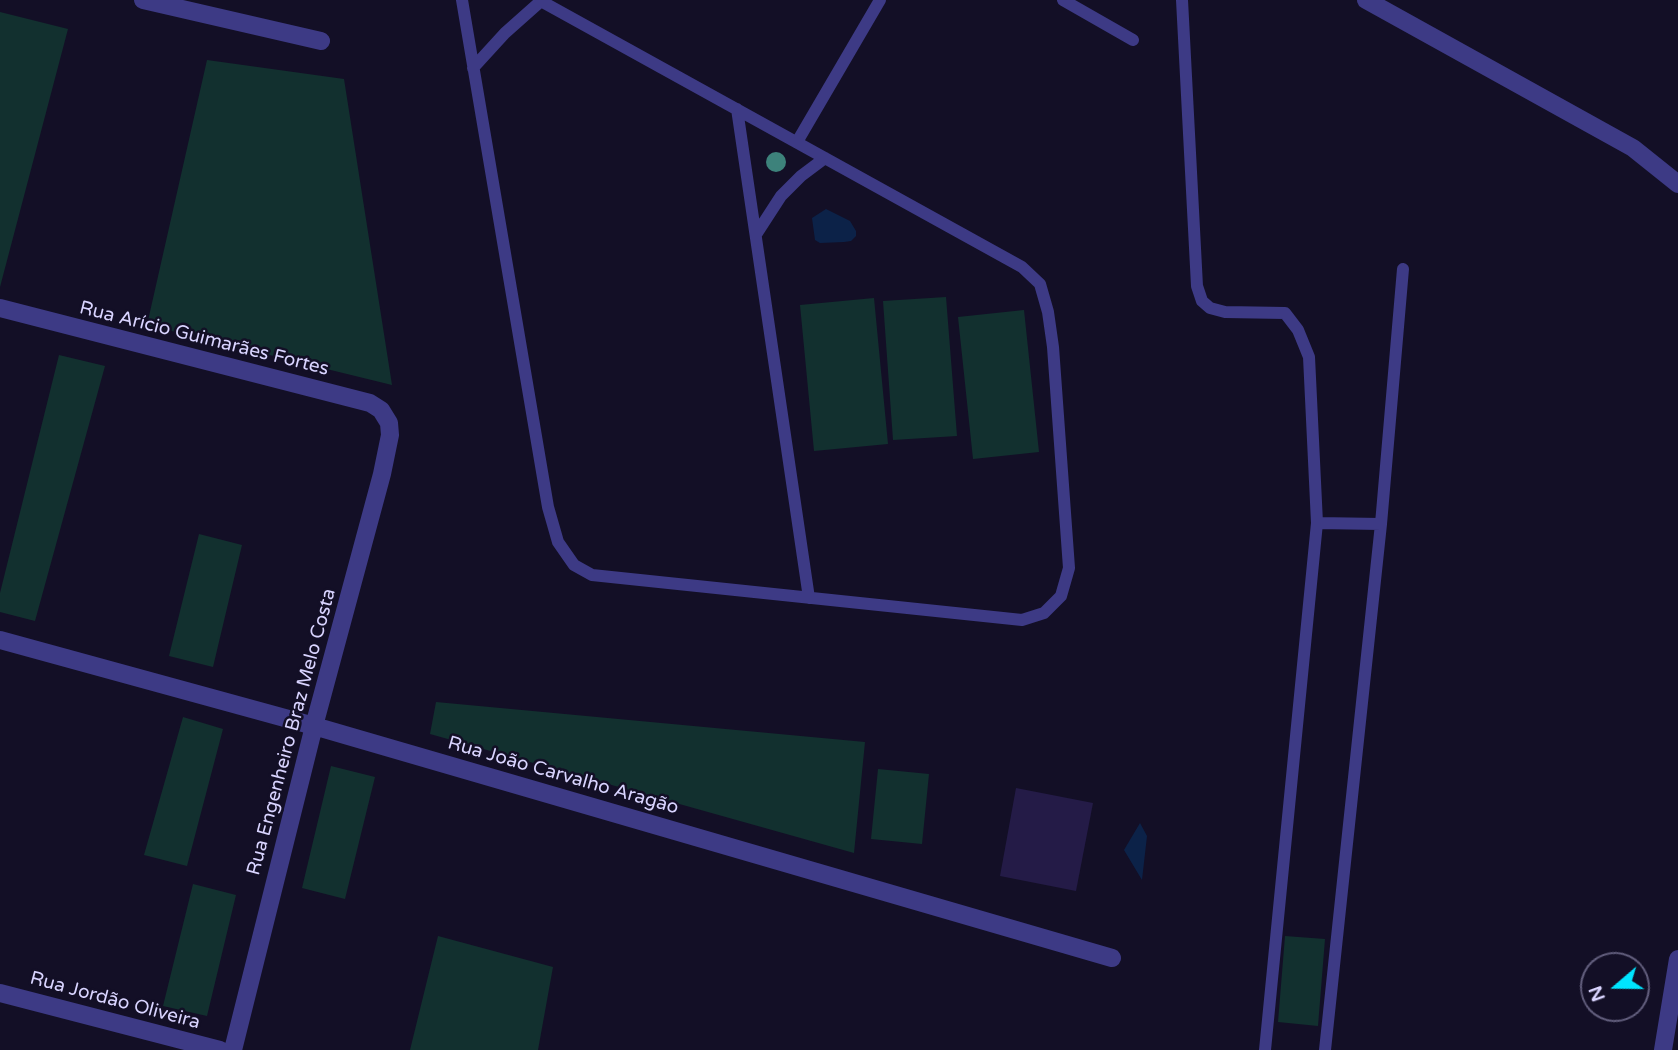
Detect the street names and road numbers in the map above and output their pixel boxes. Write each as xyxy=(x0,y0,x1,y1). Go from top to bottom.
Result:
street label: Rua Arício Guimarães Fortes xyxy=(77,297,331,381)
street label: Rua Engenheiro Braz Melo Costa xyxy=(243,586,341,878)
street label: Rua João Carvalho Aragão xyxy=(445,732,681,820)
street label: Rua Jordão Oliveira xyxy=(27,967,203,1035)

